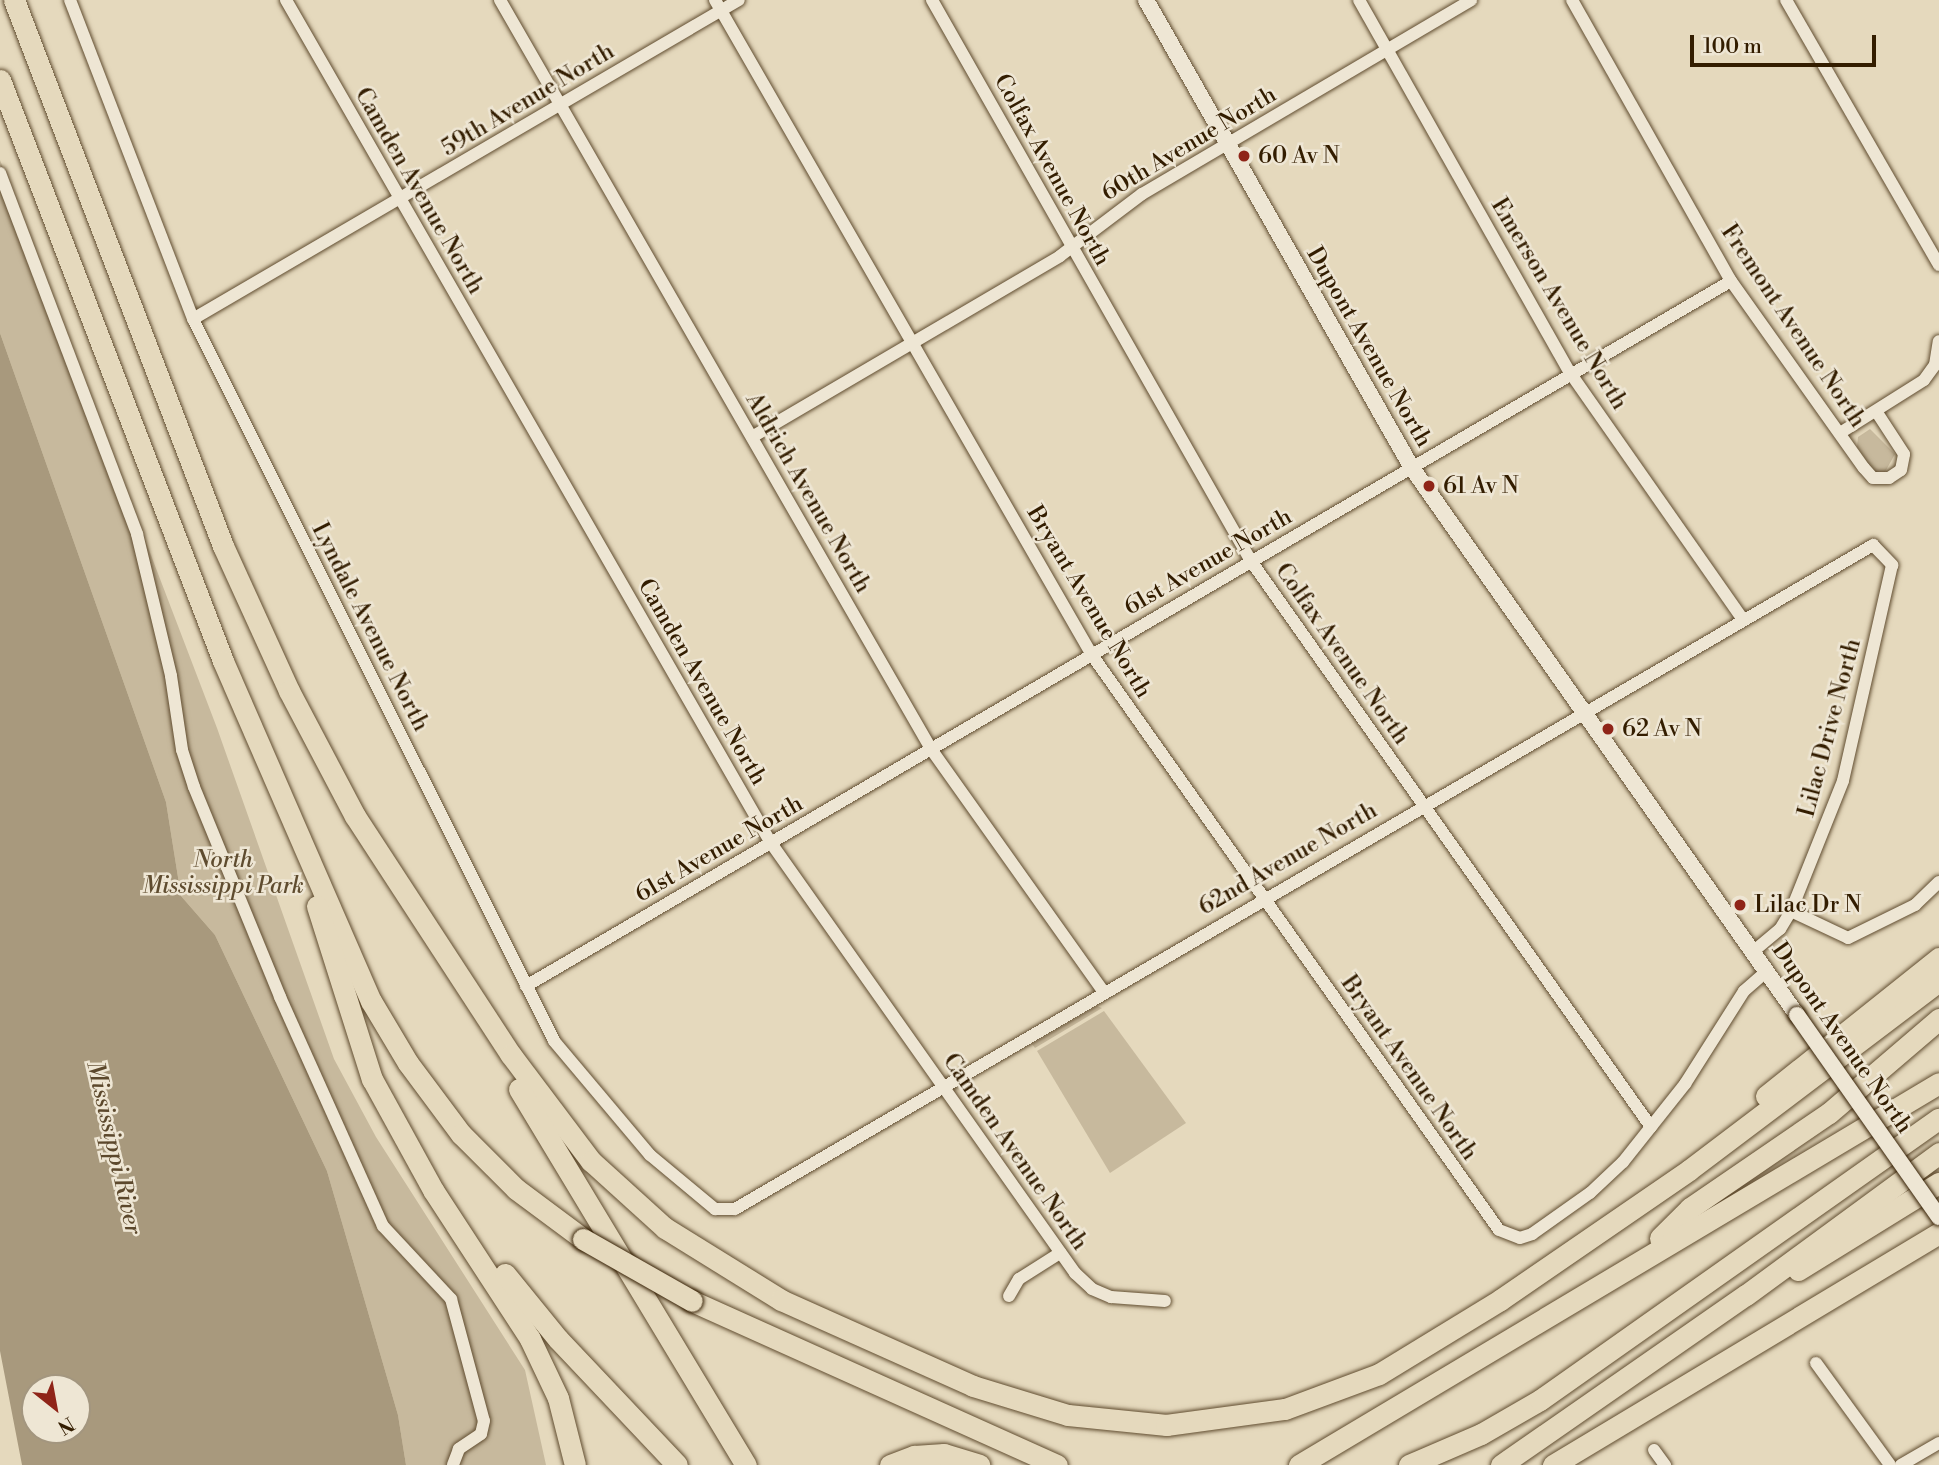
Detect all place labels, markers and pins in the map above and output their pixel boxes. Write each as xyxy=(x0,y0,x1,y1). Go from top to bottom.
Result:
place label: 60 Av N xyxy=(1258,142,1340,170)
marker: 60 Av N xyxy=(1236,148,1252,164)
place label: 61 Av N xyxy=(1443,472,1519,500)
marker: 61 Av N xyxy=(1421,478,1437,494)
place label: 62 Av N xyxy=(1622,715,1702,743)
marker: 62 Av N xyxy=(1600,721,1616,737)
place label: Lilac Dr N xyxy=(1754,891,1861,919)
marker: Lilac Dr N xyxy=(1732,897,1748,913)

